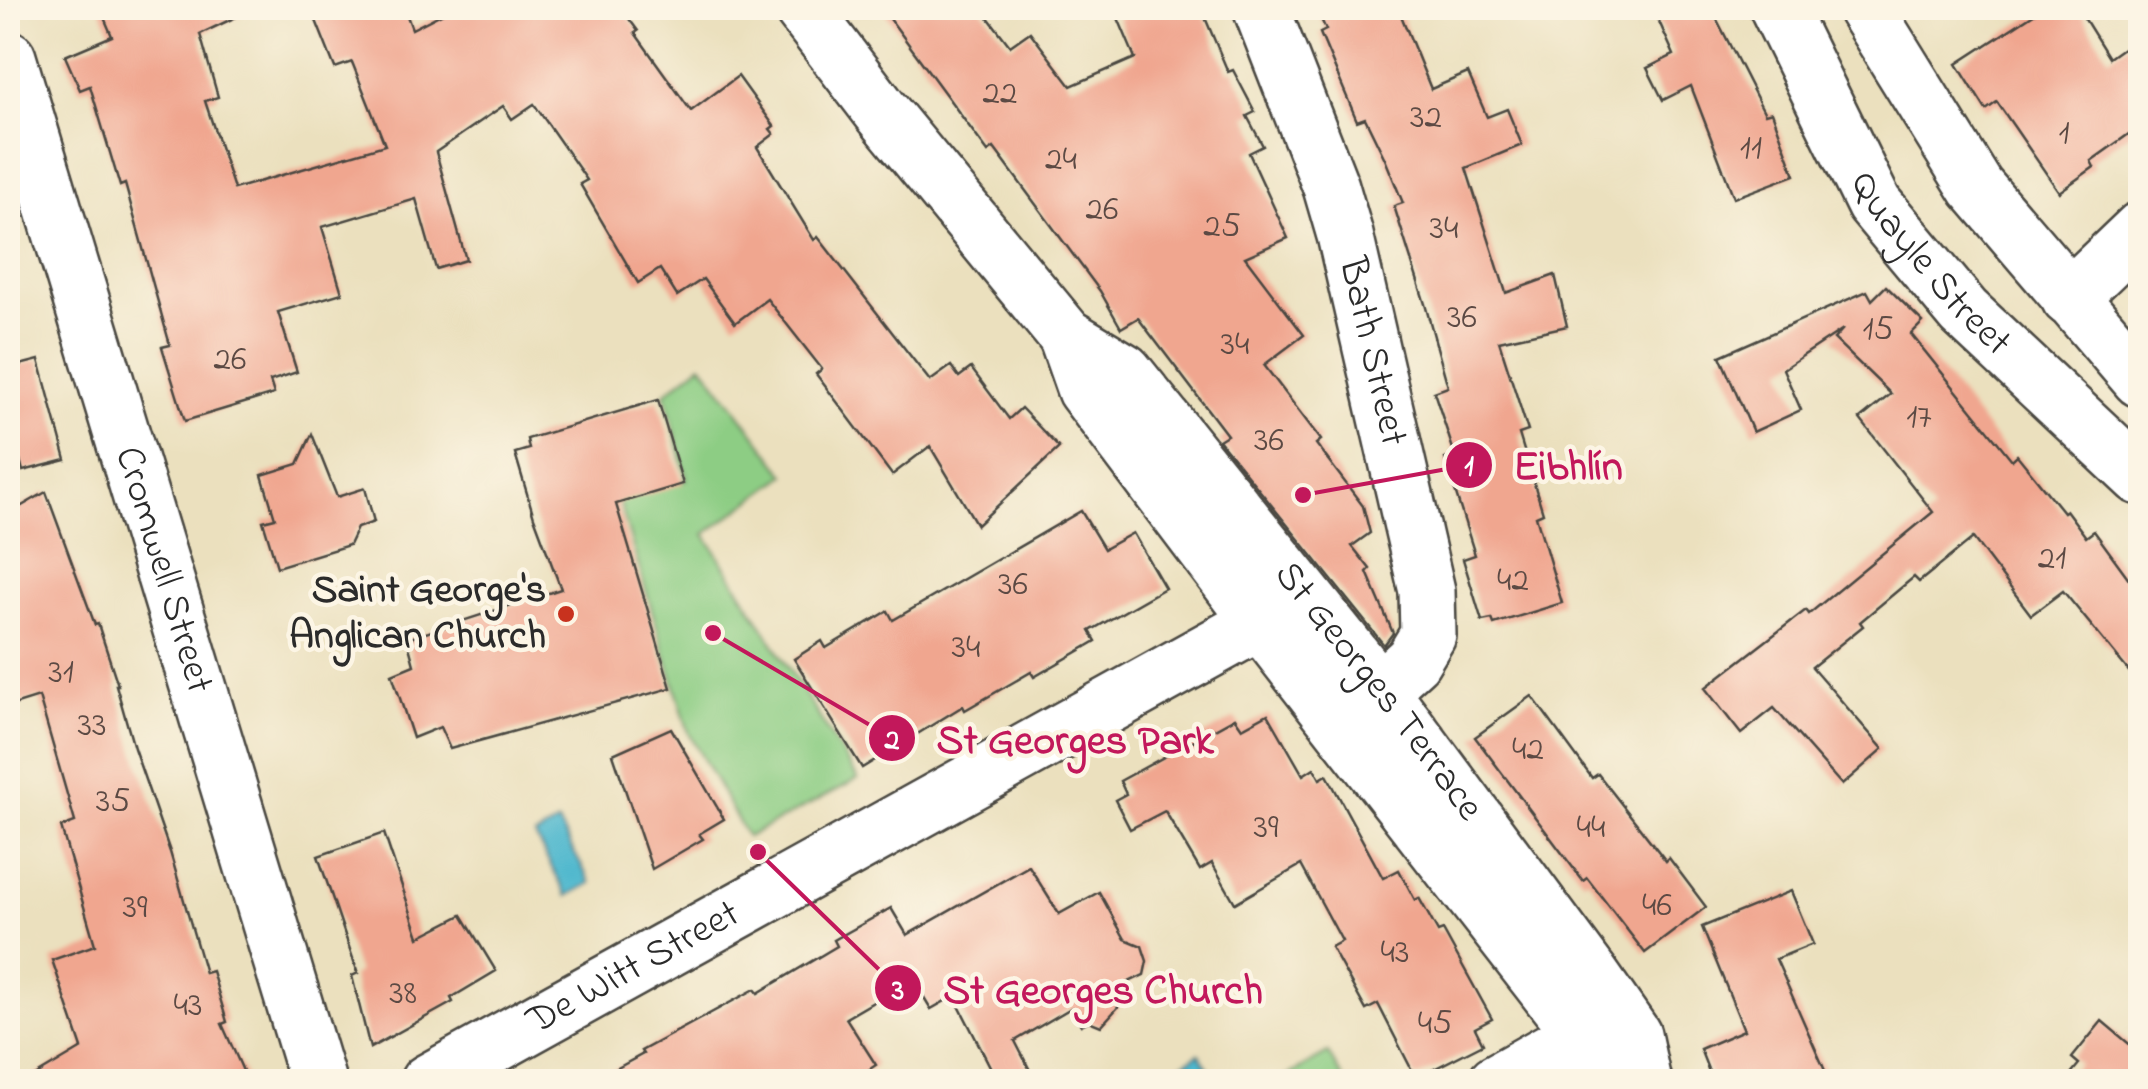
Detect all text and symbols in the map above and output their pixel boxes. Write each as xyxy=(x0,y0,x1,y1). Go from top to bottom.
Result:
house number: 22 xyxy=(983,69,1017,120)
house number: 32 xyxy=(1410,93,1442,144)
house number: 1 xyxy=(2058,109,2070,160)
house number: 11 xyxy=(1740,124,1762,175)
house number: 24 xyxy=(1045,135,1077,186)
street label: Quayle Street xyxy=(1833,162,2024,371)
house number: 26 xyxy=(1086,185,1118,236)
house number: 25 xyxy=(1203,202,1241,253)
house number: 34 xyxy=(1430,204,1458,255)
street label: Bath Street xyxy=(1321,251,1422,452)
house number: 36 xyxy=(1447,293,1477,344)
house number: 15 xyxy=(1862,305,1894,356)
house number: 34 xyxy=(1221,320,1249,371)
house number: 26 xyxy=(214,335,246,386)
house number: 17 xyxy=(1906,393,1932,444)
house number: 36 xyxy=(1254,416,1284,467)
callout: Eibhlín xyxy=(1444,429,1643,501)
text: Eibhlín xyxy=(1513,438,1623,499)
street label: Cromwell Street xyxy=(98,440,228,700)
text: 1 xyxy=(1464,446,1474,490)
house number: 21 xyxy=(2038,534,2066,585)
street label: St Georges Terrace xyxy=(1259,549,1497,834)
house number: 42 xyxy=(1497,556,1529,607)
house number: 36 xyxy=(998,560,1028,611)
place label: Saint George's Anglican Church xyxy=(289,562,546,667)
marker: Saint George's Anglican Church xyxy=(555,603,577,625)
house number: 34 xyxy=(952,623,980,674)
house number: 31 xyxy=(48,648,74,699)
house number: 33 xyxy=(78,701,106,752)
callout: St Georges Park xyxy=(867,702,1234,774)
text: St Georges Park xyxy=(936,712,1215,774)
text: 2 xyxy=(884,720,900,764)
house number: 42 xyxy=(1512,725,1544,776)
house number: 35 xyxy=(96,777,130,828)
house number: 39 xyxy=(1254,803,1279,854)
house number: 44 xyxy=(1577,803,1605,854)
house number: 46 xyxy=(1642,881,1672,932)
house number: 39 xyxy=(123,883,148,934)
street label: De Witt Street xyxy=(516,886,751,1052)
house number: 43 xyxy=(1381,928,1409,979)
callout: St Georges Church xyxy=(873,952,1283,1024)
text: St Georges Church xyxy=(943,962,1263,1024)
house number: 38 xyxy=(389,969,417,1020)
text: 3 xyxy=(891,970,904,1014)
house number: 43 xyxy=(174,981,202,1032)
house number: 45 xyxy=(1418,999,1452,1050)

